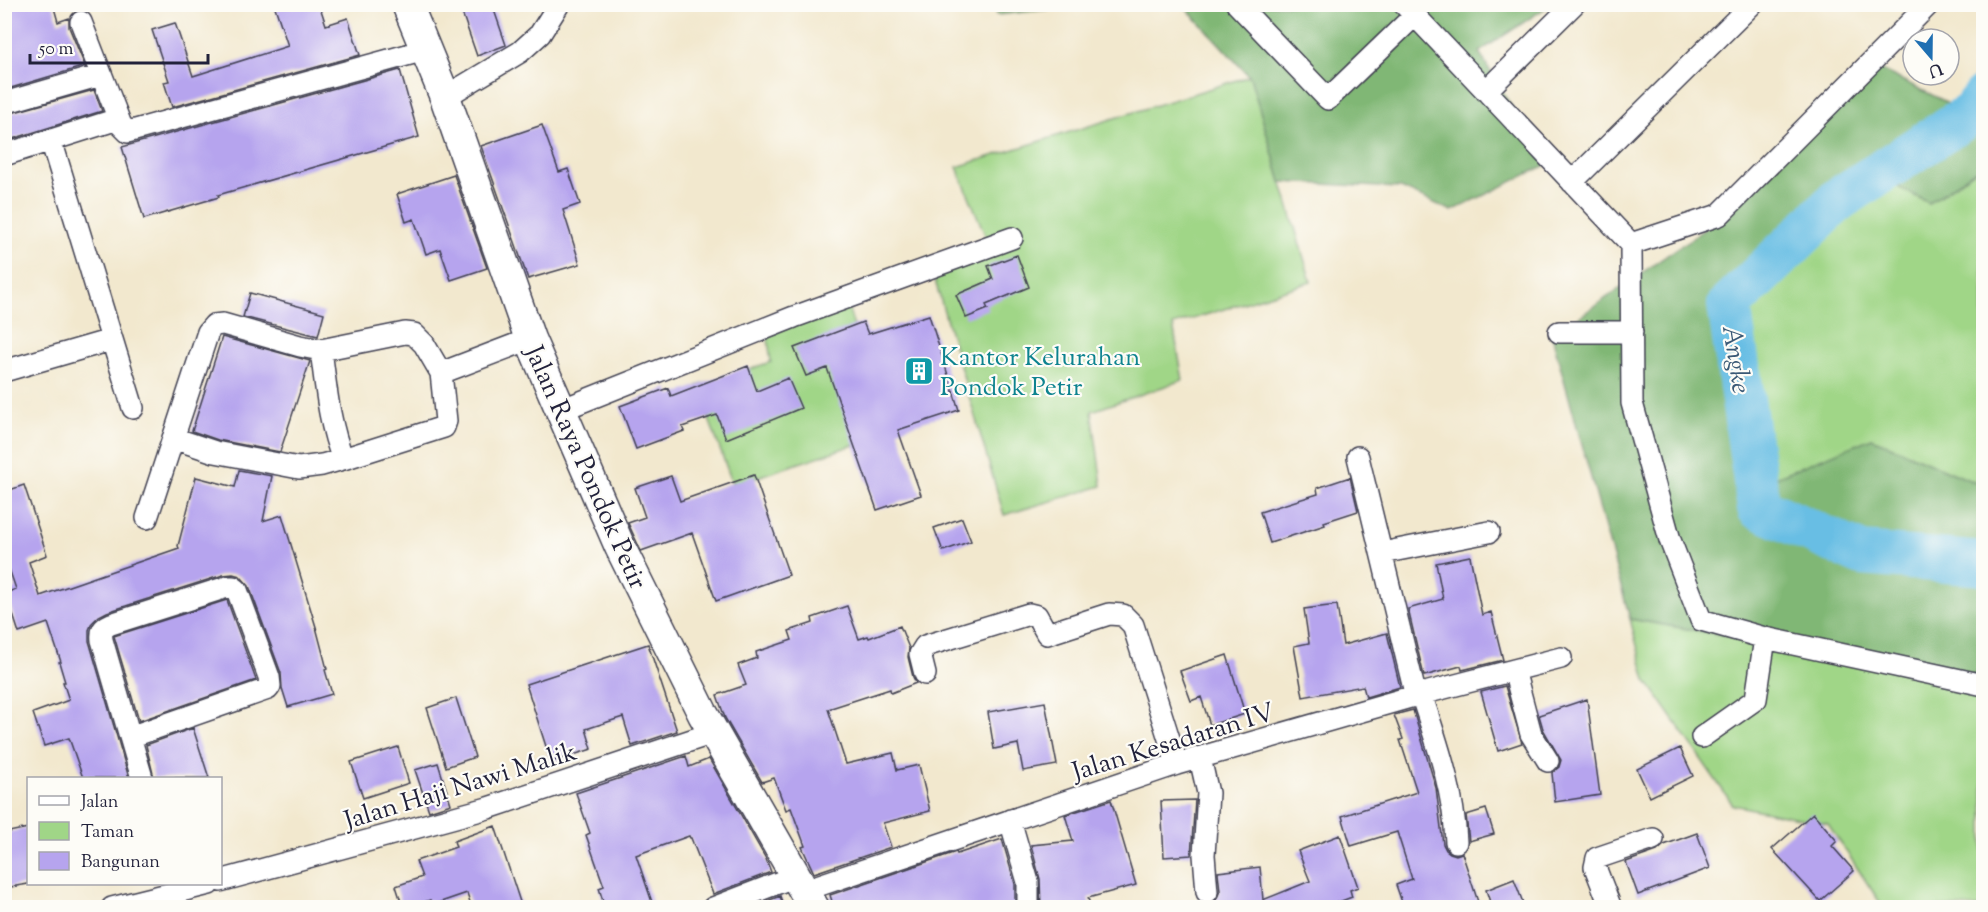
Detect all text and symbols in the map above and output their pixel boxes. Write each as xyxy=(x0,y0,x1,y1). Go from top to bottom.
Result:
scale bar xyxy=(30,27,208,65)
north arrow xyxy=(1901,27,1961,87)
text: 50 m xyxy=(38,37,74,63)
text: U xyxy=(1924,56,1945,82)
water label: Angke xyxy=(1710,322,1759,397)
street label: Jalan Raya Pondok Petir xyxy=(514,339,655,596)
place label: Kantor Kelurahan Pondok Petir xyxy=(940,340,1140,407)
building icon: Kantor Kelurahan Pondok Petir xyxy=(903,355,935,387)
street label: Jalan Kesadaran IV xyxy=(1066,695,1279,792)
street label: Jalan Haji Nawi Malik xyxy=(338,734,582,841)
legend xyxy=(27,777,222,885)
text: Jalan xyxy=(80,790,119,816)
text: Taman xyxy=(81,820,135,846)
text: Bangunan xyxy=(81,850,160,876)

